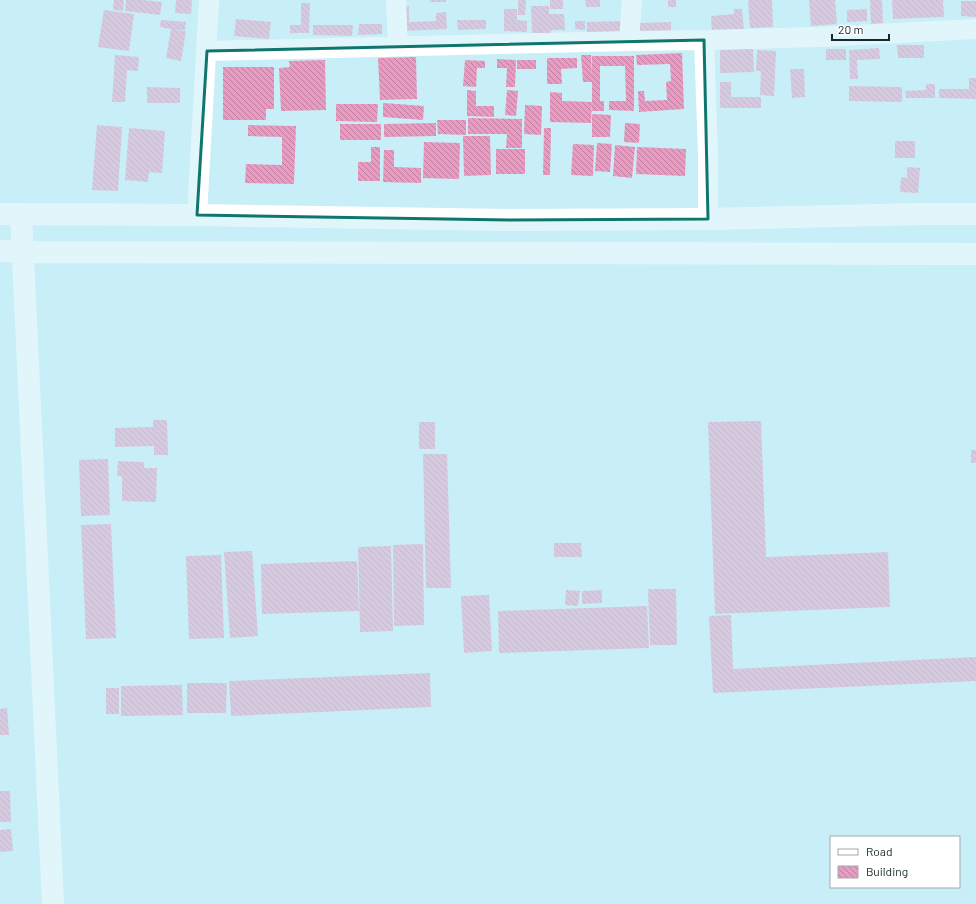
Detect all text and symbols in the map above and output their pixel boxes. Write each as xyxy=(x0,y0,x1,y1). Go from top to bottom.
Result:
scale bar xyxy=(832,16,889,42)
text: 20 m xyxy=(838,22,864,36)
legend xyxy=(830,836,960,888)
text: Road xyxy=(866,844,893,858)
text: Building xyxy=(866,864,908,878)

